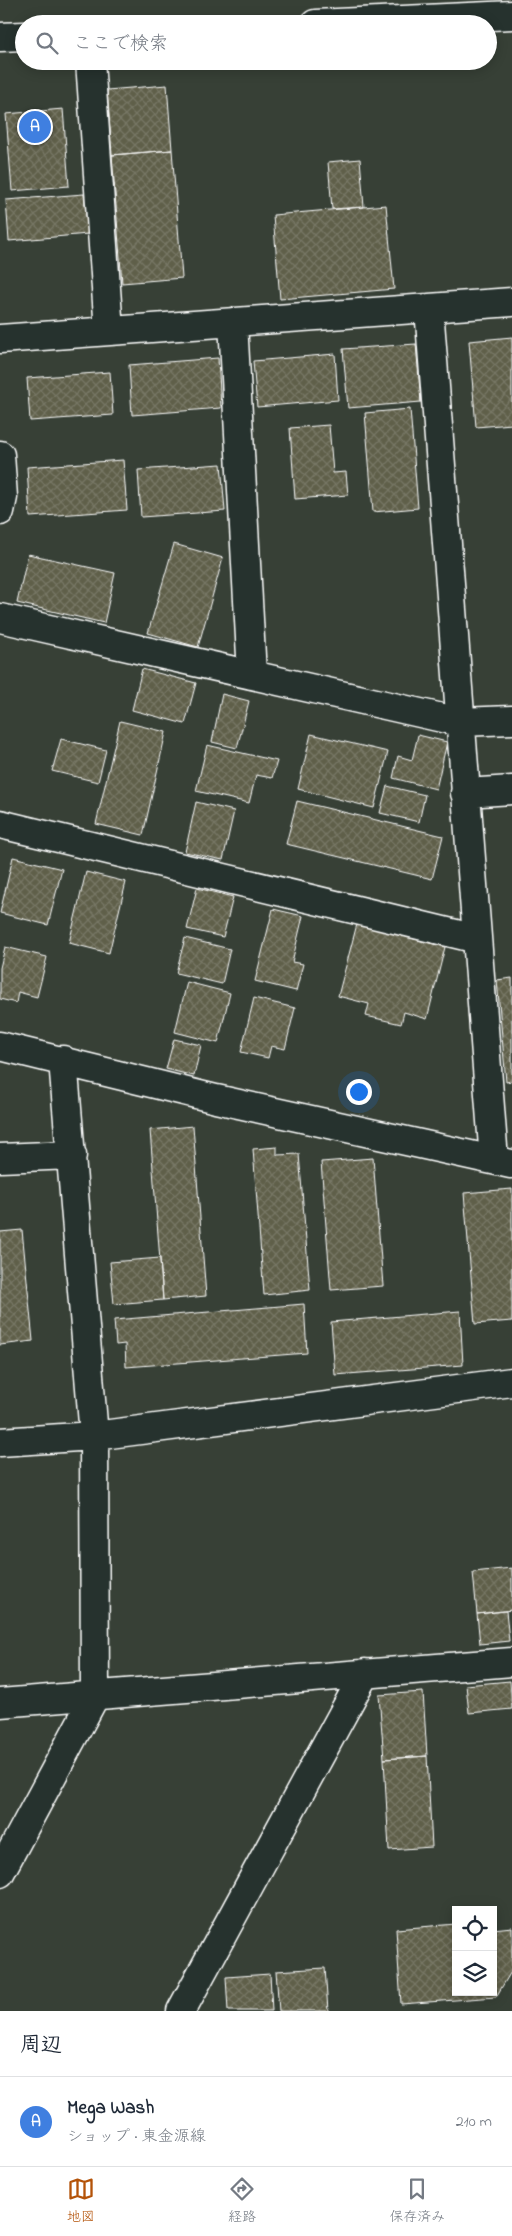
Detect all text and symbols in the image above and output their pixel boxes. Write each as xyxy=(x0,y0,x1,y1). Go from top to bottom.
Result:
search box xyxy=(15,15,497,70)
icon: search xyxy=(33,29,61,57)
text: ここで検索 xyxy=(73,31,168,58)
pin: A xyxy=(19,108,51,146)
your location xyxy=(346,1079,372,1105)
map controls xyxy=(452,1906,497,1996)
button: locate xyxy=(452,1906,497,1951)
button: layers xyxy=(452,1951,497,1996)
text: 周辺 xyxy=(20,2031,62,2061)
text: Mega Wash xyxy=(67,2095,154,2122)
text: A xyxy=(31,2110,41,2134)
text: 210 m xyxy=(456,2110,492,2134)
text: ショップ · 東金源線 xyxy=(67,2125,206,2149)
tab: 地図 xyxy=(67,2175,95,2228)
tab: 経路 xyxy=(228,2175,256,2228)
tab: 保存済み xyxy=(389,2175,445,2228)

